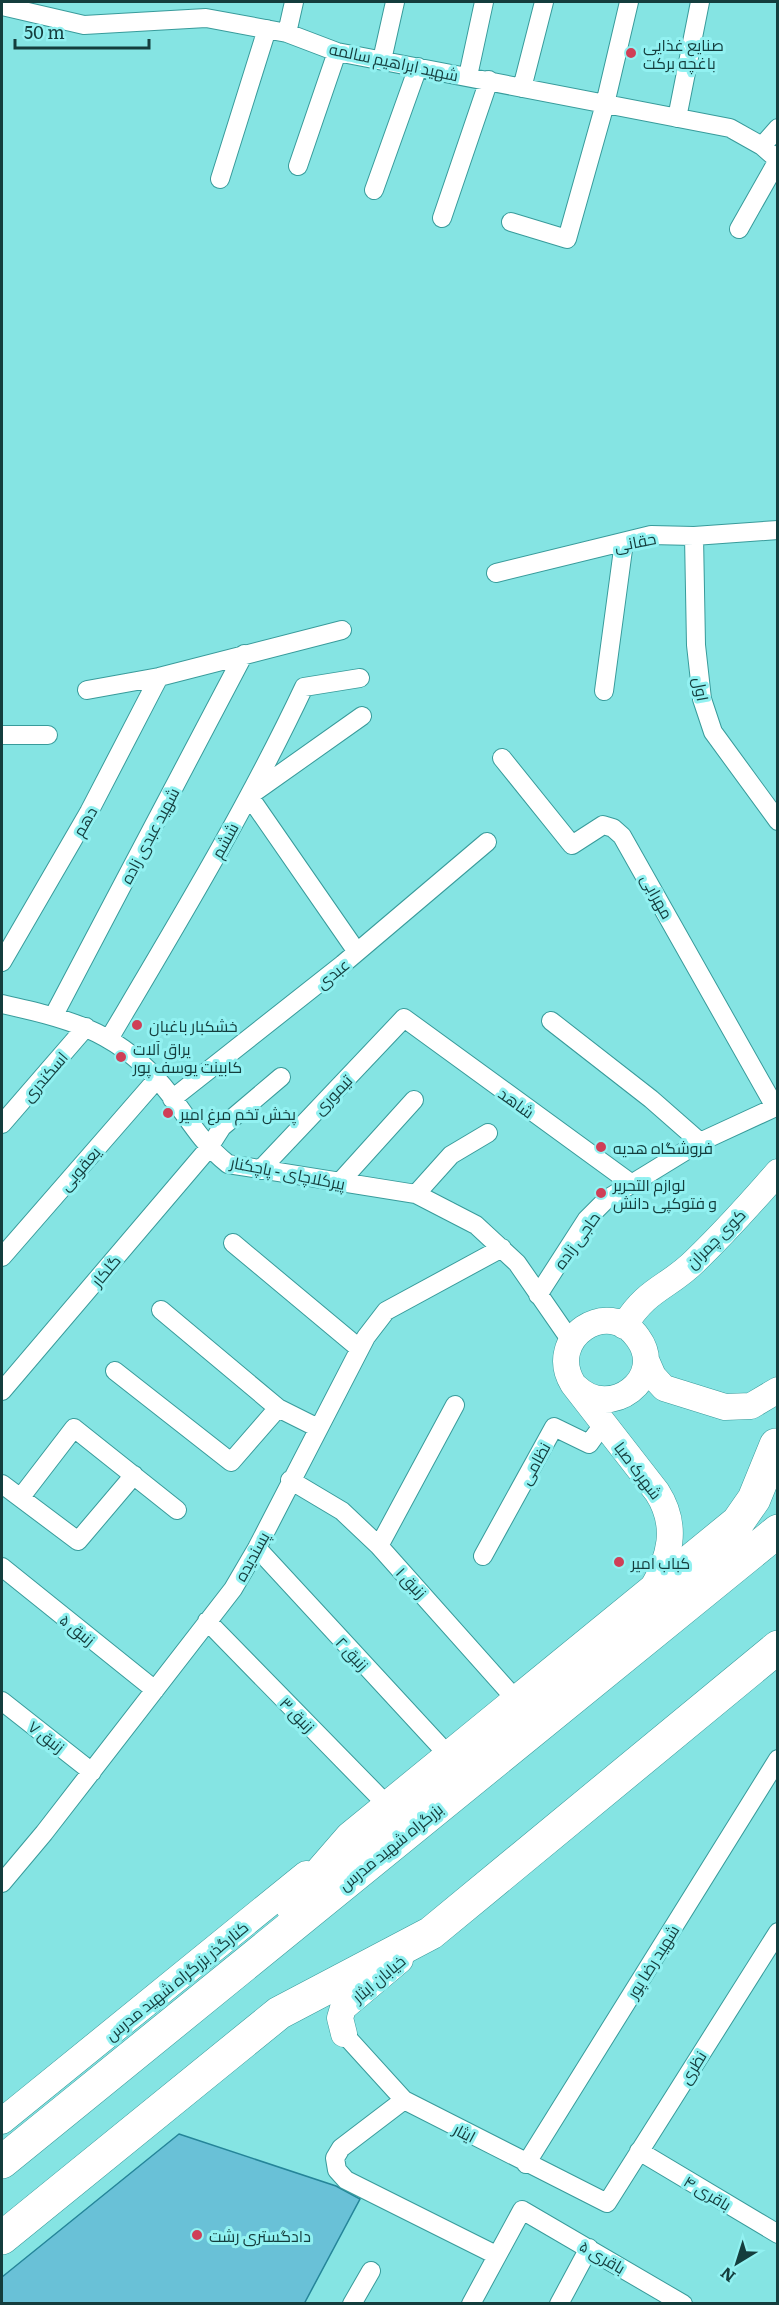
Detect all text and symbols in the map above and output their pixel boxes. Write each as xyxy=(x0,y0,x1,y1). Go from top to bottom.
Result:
scale bar xyxy=(15,12,148,50)
text: 50 m xyxy=(24,18,65,45)
place label: صنایع غذایی باغچه برکت xyxy=(643,32,724,75)
street label: شهید ابراهیم سالمه xyxy=(327,36,461,87)
marker: صنایع غذایی باغچه برکت xyxy=(624,46,638,60)
street label: حقانی xyxy=(612,525,658,557)
street label: اول xyxy=(688,675,716,703)
street label: شهید عبدی زاده xyxy=(113,783,185,887)
street label: دهم xyxy=(66,802,103,841)
street label: ششم xyxy=(204,818,244,863)
street label: مهرابی xyxy=(636,869,680,923)
street label: عبدی xyxy=(310,952,354,994)
place label: خشکبار باغبان xyxy=(149,1013,238,1037)
marker: خشکبار باغبان xyxy=(130,1018,144,1032)
place label: یراق آلات کابینت یوسف پور xyxy=(132,1036,242,1079)
street label: اسکندری xyxy=(15,1046,73,1106)
marker: یراق آلات کابینت یوسف پور xyxy=(114,1050,128,1064)
street label: تیموری xyxy=(307,1068,358,1119)
street label: شاهد xyxy=(494,1081,540,1123)
place label: پخش تخم مرغ امیر xyxy=(179,1101,297,1126)
marker: پخش تخم مرغ امیر xyxy=(161,1106,175,1120)
place label: فروشگاه هدیه xyxy=(613,1135,713,1159)
street label: یعقوبی xyxy=(53,1140,106,1196)
marker: فروشگاه هدیه xyxy=(594,1140,608,1154)
street label: پیرکلاچای - پاچکنار xyxy=(227,1149,348,1196)
place label: لوازم التحریر و فتوکپی دانش xyxy=(612,1172,717,1214)
marker: لوازم التحریر و فتوکپی دانش xyxy=(594,1186,608,1200)
street label: کوی چمران xyxy=(680,1203,751,1274)
street label: حاجی زاده xyxy=(547,1206,605,1274)
street label: گلکار xyxy=(84,1249,125,1292)
street label: شهرک صبا xyxy=(609,1436,669,1504)
street label: نظامی xyxy=(512,1437,556,1489)
street label: پسندیده xyxy=(228,1526,276,1586)
place label: کباب امیر xyxy=(630,1550,690,1574)
marker: کباب امیر xyxy=(612,1555,626,1569)
street label: زنبق ۱ xyxy=(391,1561,433,1603)
street label: زنبق ۵ xyxy=(55,1607,101,1651)
street label: زنبق ۲ xyxy=(331,1630,375,1676)
street label: زنبق ۳ xyxy=(275,1691,321,1737)
street label: زنبق ۷ xyxy=(24,1714,70,1758)
street label: بزرگراه شهید مدرس xyxy=(333,1796,447,1896)
street label: کنارگذر بزرگراه شهید مدرس xyxy=(99,1914,253,2046)
street label: شهید رضا پور xyxy=(619,1919,685,2004)
street label: خیابان ایثار xyxy=(345,1948,410,2008)
street label: نظری xyxy=(672,2046,712,2088)
street label: ایثار xyxy=(449,2116,480,2148)
street label: باقری ۴ xyxy=(680,2168,736,2216)
place label: دادگستری رشت xyxy=(209,2223,311,2247)
marker: دادگستری رشت xyxy=(190,2228,204,2242)
street label: باقری ۵ xyxy=(575,2233,631,2279)
north arrow xyxy=(707,2233,767,2293)
text: N xyxy=(714,2262,740,2289)

